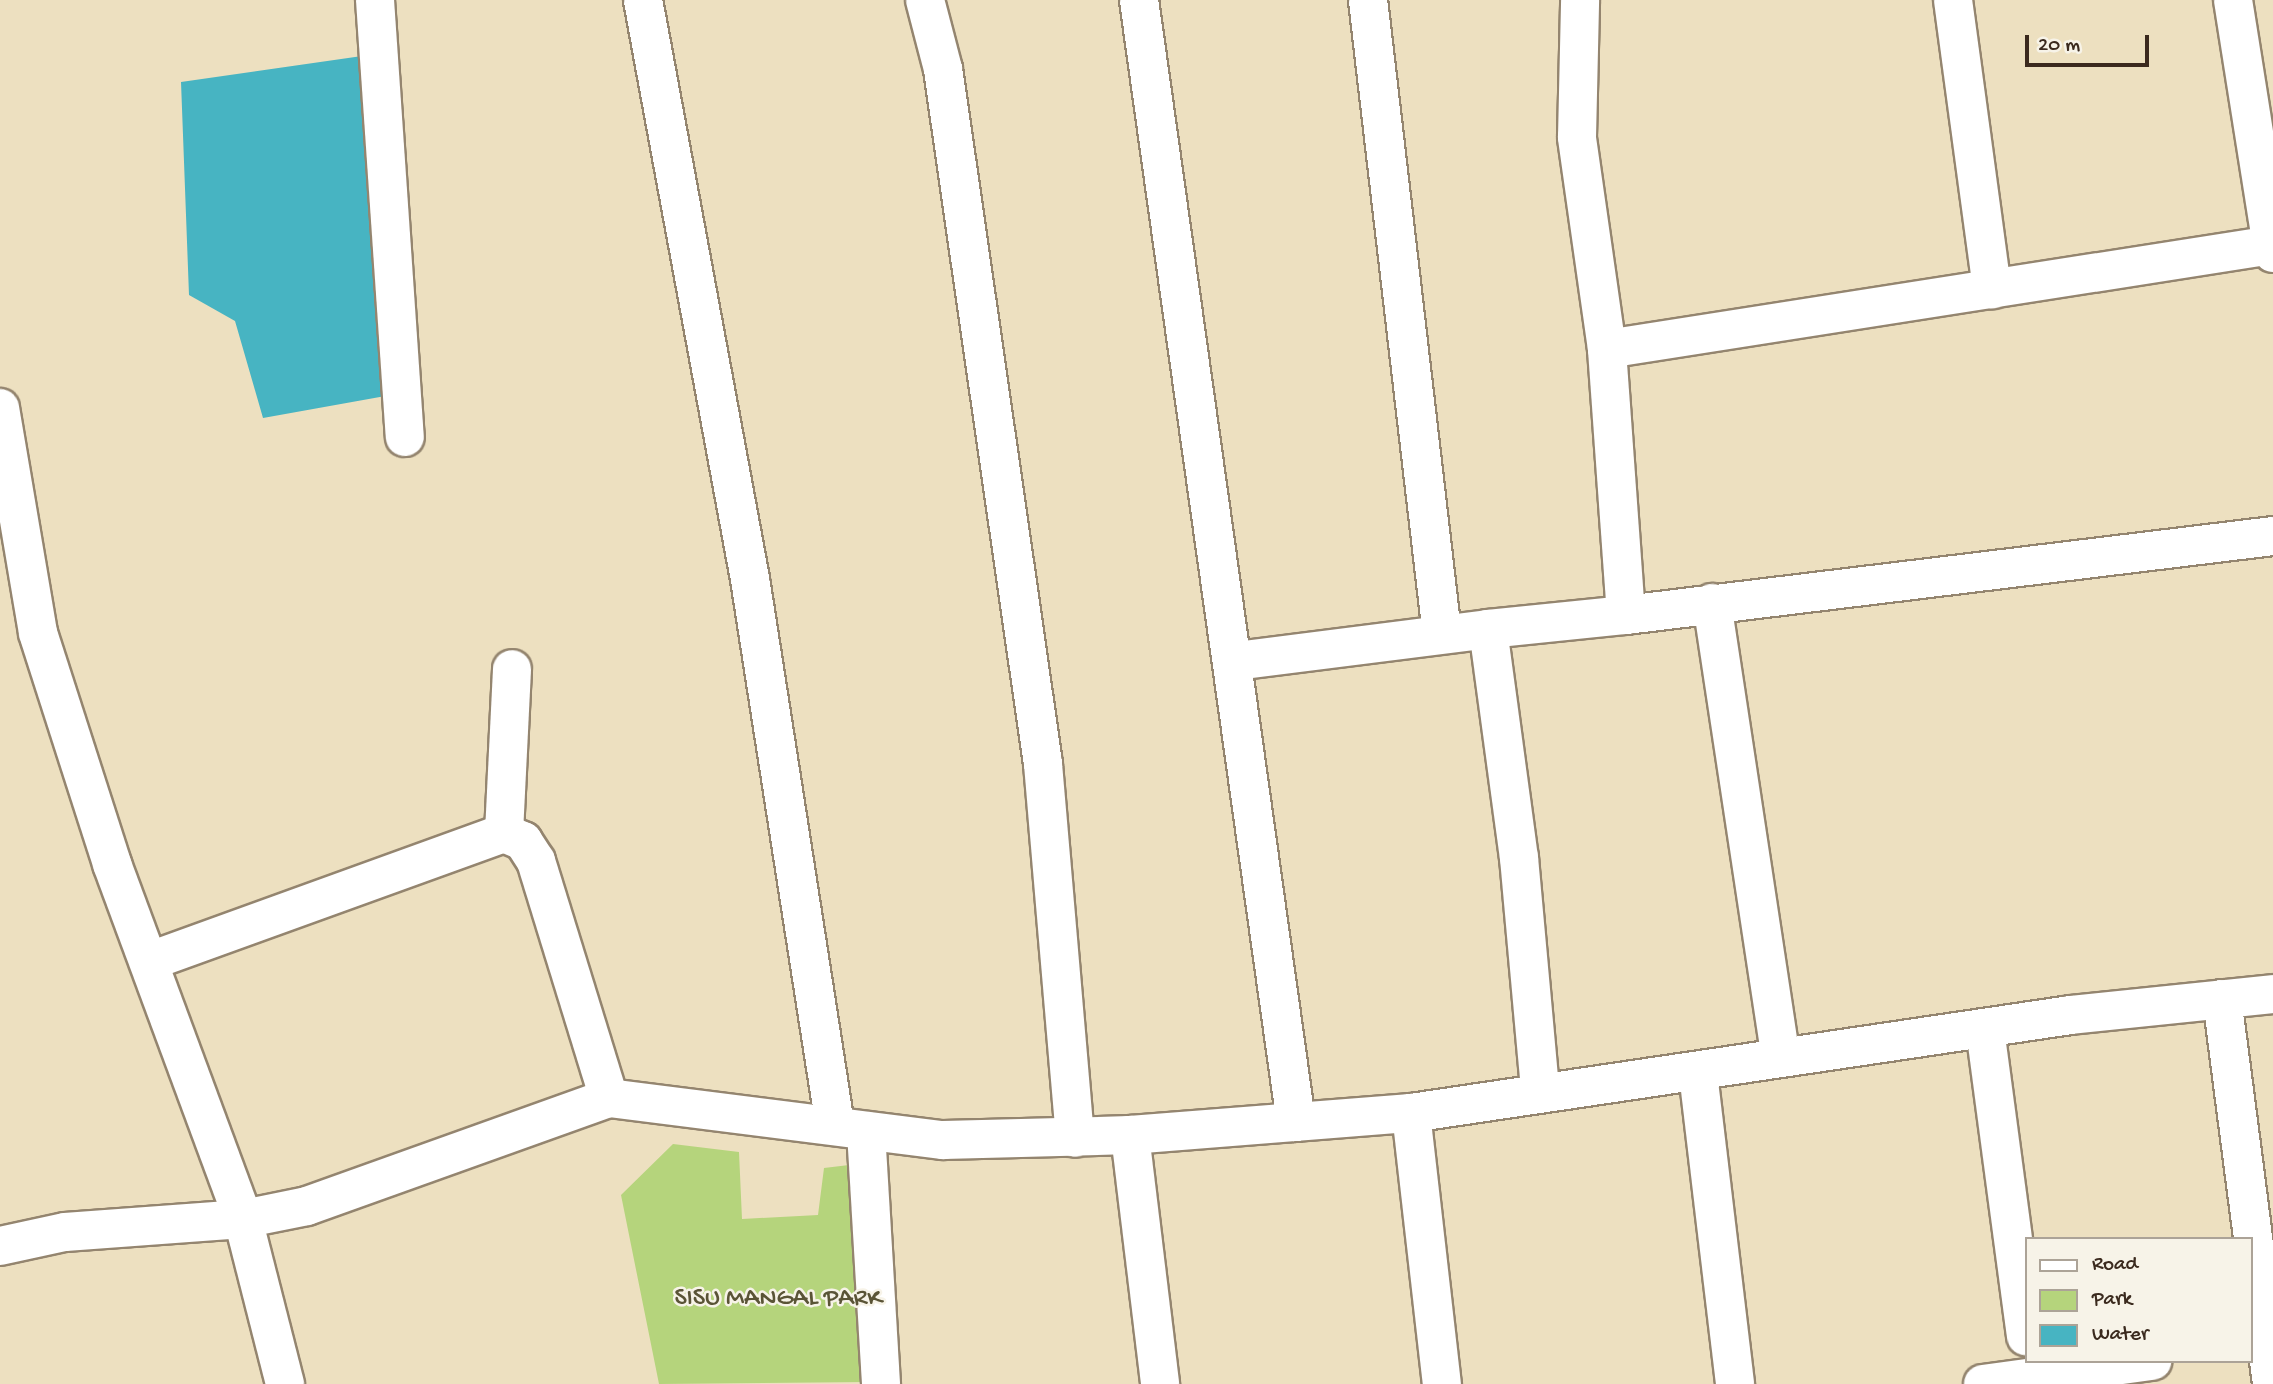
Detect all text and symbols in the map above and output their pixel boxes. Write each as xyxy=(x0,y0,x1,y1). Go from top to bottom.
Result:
scale bar xyxy=(2028,21,2152,65)
text: 20 m xyxy=(2038,34,2080,59)
legend xyxy=(2024,1237,2252,1363)
text: Road xyxy=(2092,1253,2138,1278)
park label: SISU MANGAL PARK xyxy=(675,1284,881,1316)
text: Park xyxy=(2092,1288,2132,1313)
text: Water xyxy=(2092,1323,2148,1348)

